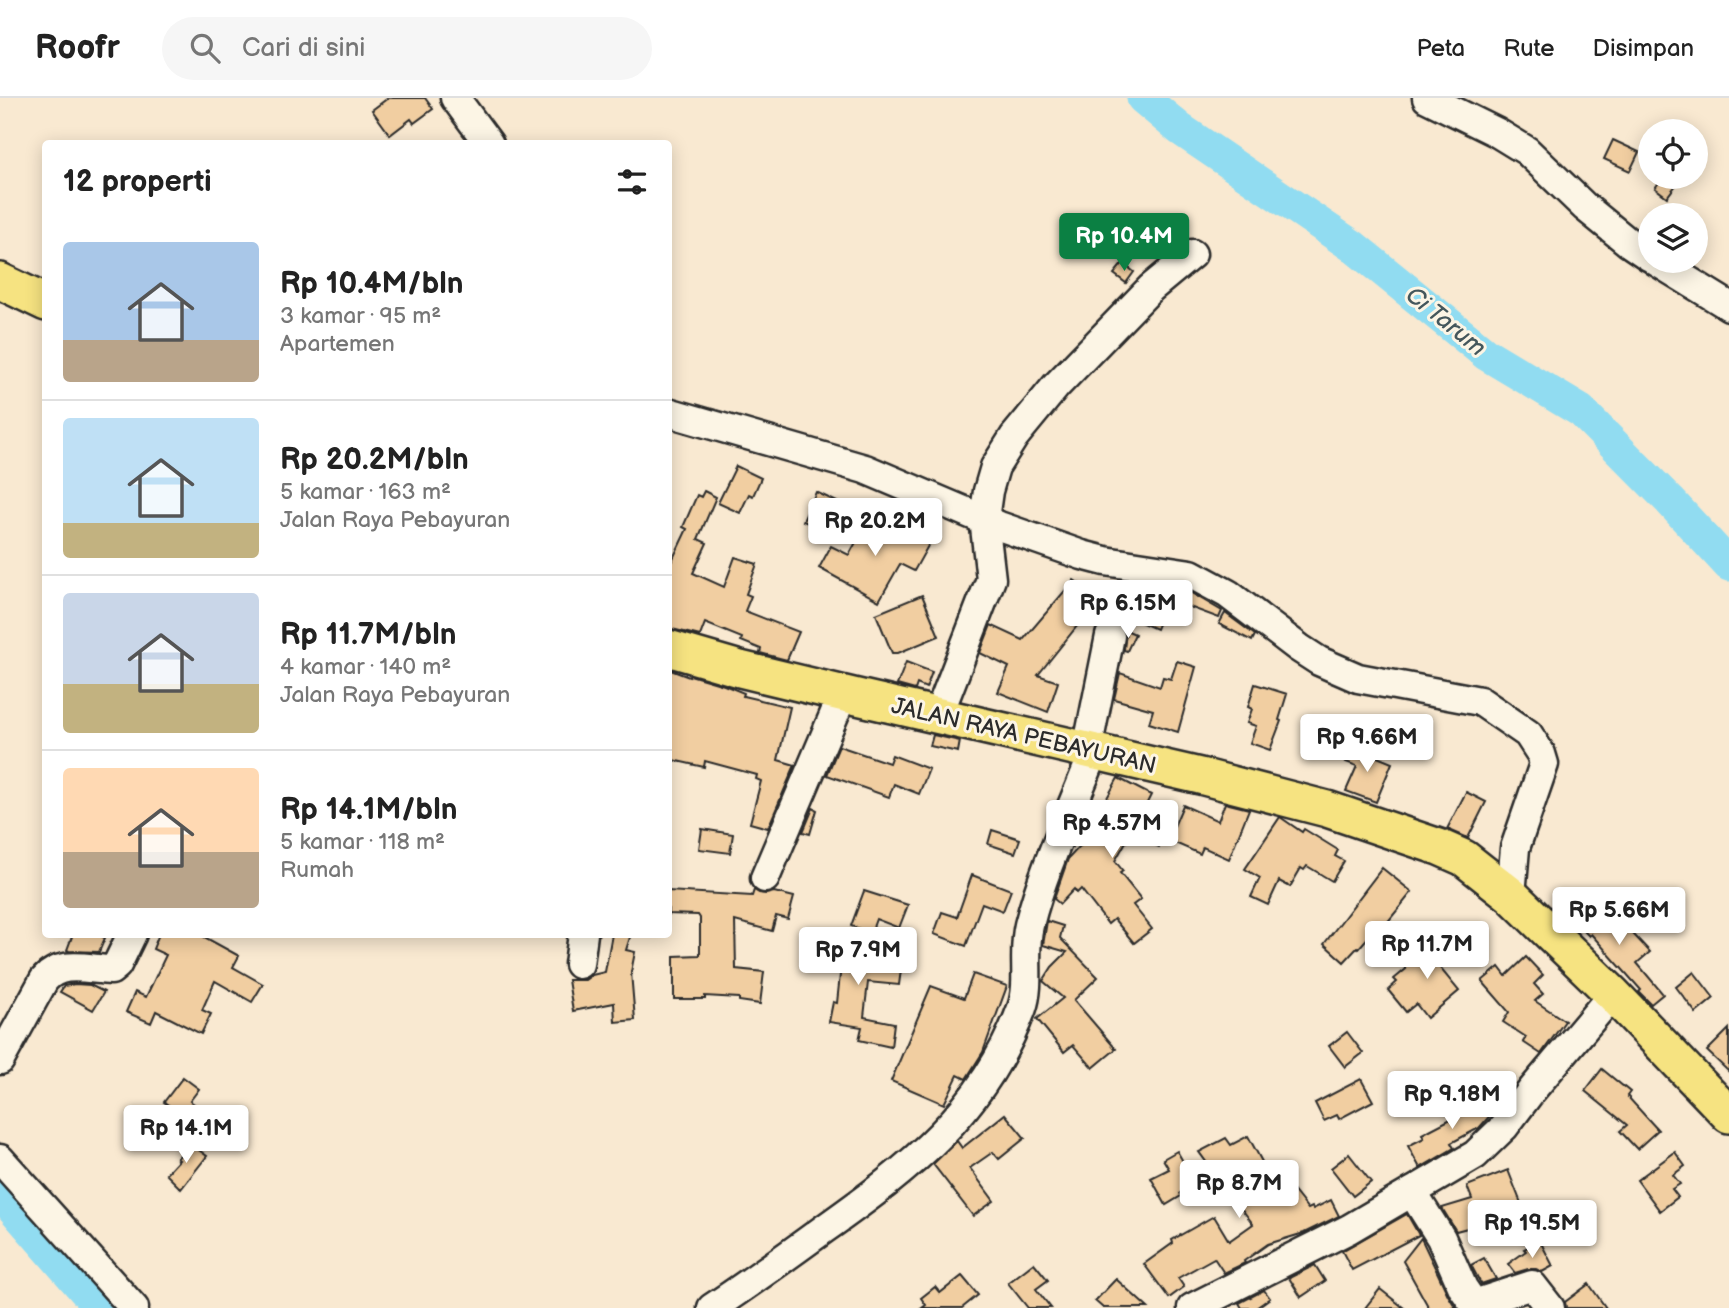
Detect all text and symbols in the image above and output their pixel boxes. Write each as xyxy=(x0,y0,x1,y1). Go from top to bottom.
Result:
search box xyxy=(162,17,652,80)
text: Roofr xyxy=(35,28,120,68)
icon: search xyxy=(186,29,224,67)
text: Cari di sini xyxy=(242,33,365,64)
text: Peta xyxy=(1417,34,1465,63)
text: Rute xyxy=(1503,34,1555,63)
text: Disimpan xyxy=(1593,34,1694,63)
map controls xyxy=(1638,119,1708,273)
button: locate xyxy=(1638,119,1708,189)
icon: filters xyxy=(613,163,651,201)
text: 12 properti xyxy=(63,164,212,200)
button: layers xyxy=(1638,203,1708,273)
pin: Rp 10.4M xyxy=(1052,214,1196,273)
text: Rp 10.4M xyxy=(1075,222,1173,250)
text: Rp 10.4M/bln xyxy=(280,266,464,302)
icon: home xyxy=(119,270,203,354)
water label: Ci Tarum xyxy=(1400,280,1492,362)
text: 3 kamar · 95 m² xyxy=(280,302,441,330)
text: Apartemen xyxy=(280,330,395,358)
text: Rp 20.2M/bln xyxy=(280,442,469,478)
icon: home xyxy=(119,446,203,530)
text: 5 kamar · 163 m² xyxy=(280,478,451,506)
pin: Rp 20.2M xyxy=(803,498,947,558)
text: Jalan Raya Pebayuran xyxy=(280,506,510,534)
text: Rp 20.2M xyxy=(824,507,926,535)
pin: Rp 6.15M xyxy=(1056,580,1200,640)
text: Rp 6.15M xyxy=(1080,589,1176,617)
text: Rp 11.7M/bln xyxy=(280,617,456,653)
icon: home xyxy=(119,621,203,705)
text: 4 kamar · 140 m² xyxy=(280,653,451,681)
text: Jalan Raya Pebayuran xyxy=(280,681,510,709)
street label: JALAN RAYA PEBAYURAN xyxy=(889,692,1159,780)
pin: Rp 9.66M xyxy=(1295,714,1439,774)
text: Rp 9.66M xyxy=(1316,723,1418,751)
text: Rp 14.1M/bln xyxy=(280,792,458,828)
icon: home xyxy=(119,796,203,880)
pin: Rp 4.57M xyxy=(1040,800,1184,860)
text: Rp 4.57M xyxy=(1062,809,1162,837)
text: 5 kamar · 118 m² xyxy=(280,828,445,856)
text: Rumah xyxy=(280,856,354,884)
pin: Rp 5.66M xyxy=(1547,888,1691,947)
text: Rp 5.66M xyxy=(1568,896,1670,924)
pin: Rp 11.7M xyxy=(1355,922,1499,981)
pin: Rp 7.9M xyxy=(793,928,923,987)
text: Rp 11.7M xyxy=(1381,930,1473,958)
text: Rp 7.9M xyxy=(815,936,901,964)
pin: Rp 9.18M xyxy=(1380,1072,1524,1131)
text: Rp 9.18M xyxy=(1403,1080,1501,1108)
pin: Rp 14.1M xyxy=(114,1105,258,1165)
text: Rp 14.1M xyxy=(140,1114,232,1142)
pin: Rp 8.7M xyxy=(1174,1160,1304,1220)
text: Rp 8.7M xyxy=(1196,1169,1282,1197)
pin: Rp 19.5M xyxy=(1460,1200,1604,1260)
text: Rp 19.5M xyxy=(1484,1209,1580,1237)

